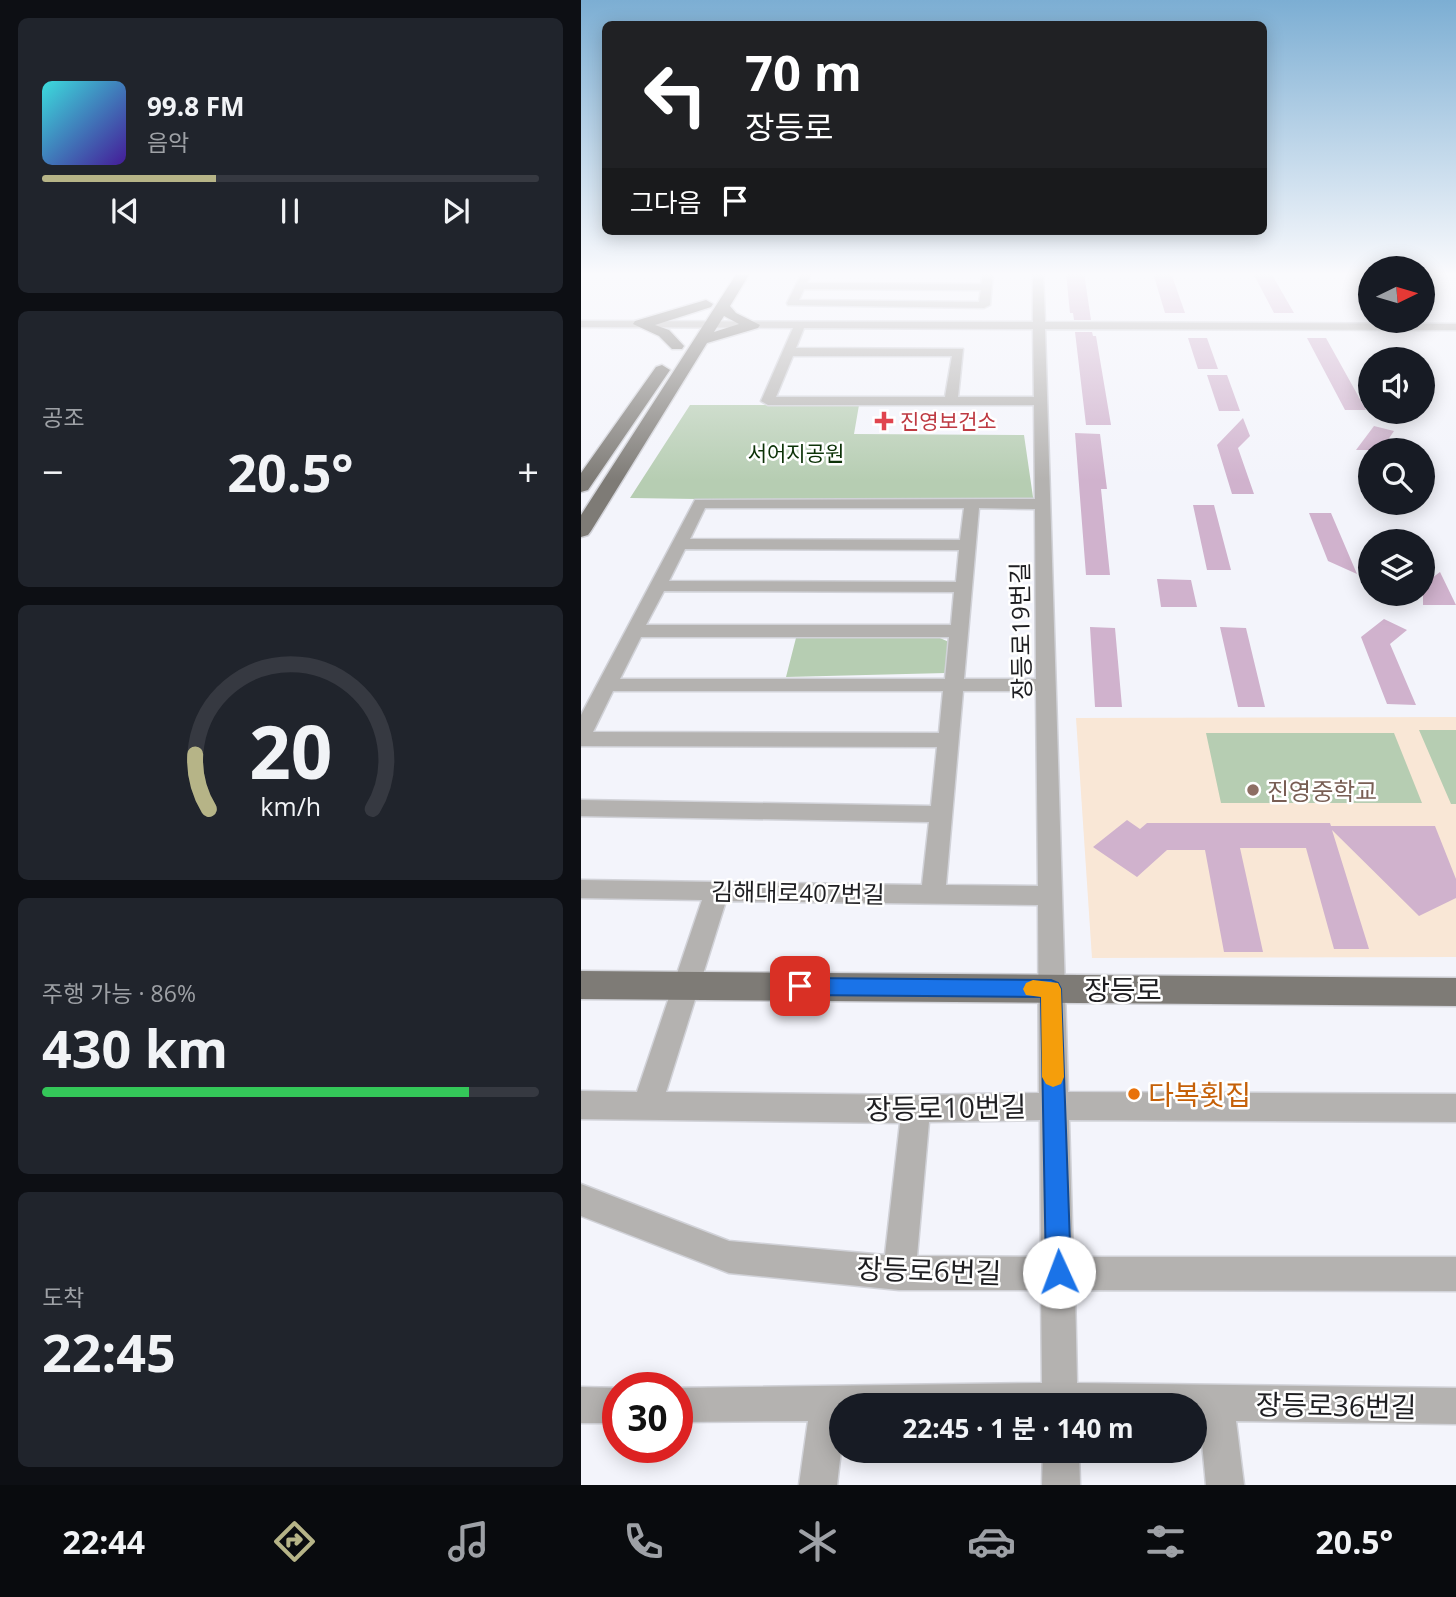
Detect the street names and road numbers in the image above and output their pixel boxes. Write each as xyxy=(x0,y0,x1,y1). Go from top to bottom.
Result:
street label: 장등로19번길 xyxy=(1002,562,1038,700)
street label: 김해대로407번길 xyxy=(711,874,885,910)
street label: 장등로 xyxy=(1084,970,1162,1008)
street label: 장등로10번길 xyxy=(865,1087,1027,1127)
street label: 장등로6번길 xyxy=(856,1248,1002,1292)
street label: 장등로36번길 xyxy=(1255,1385,1417,1425)

